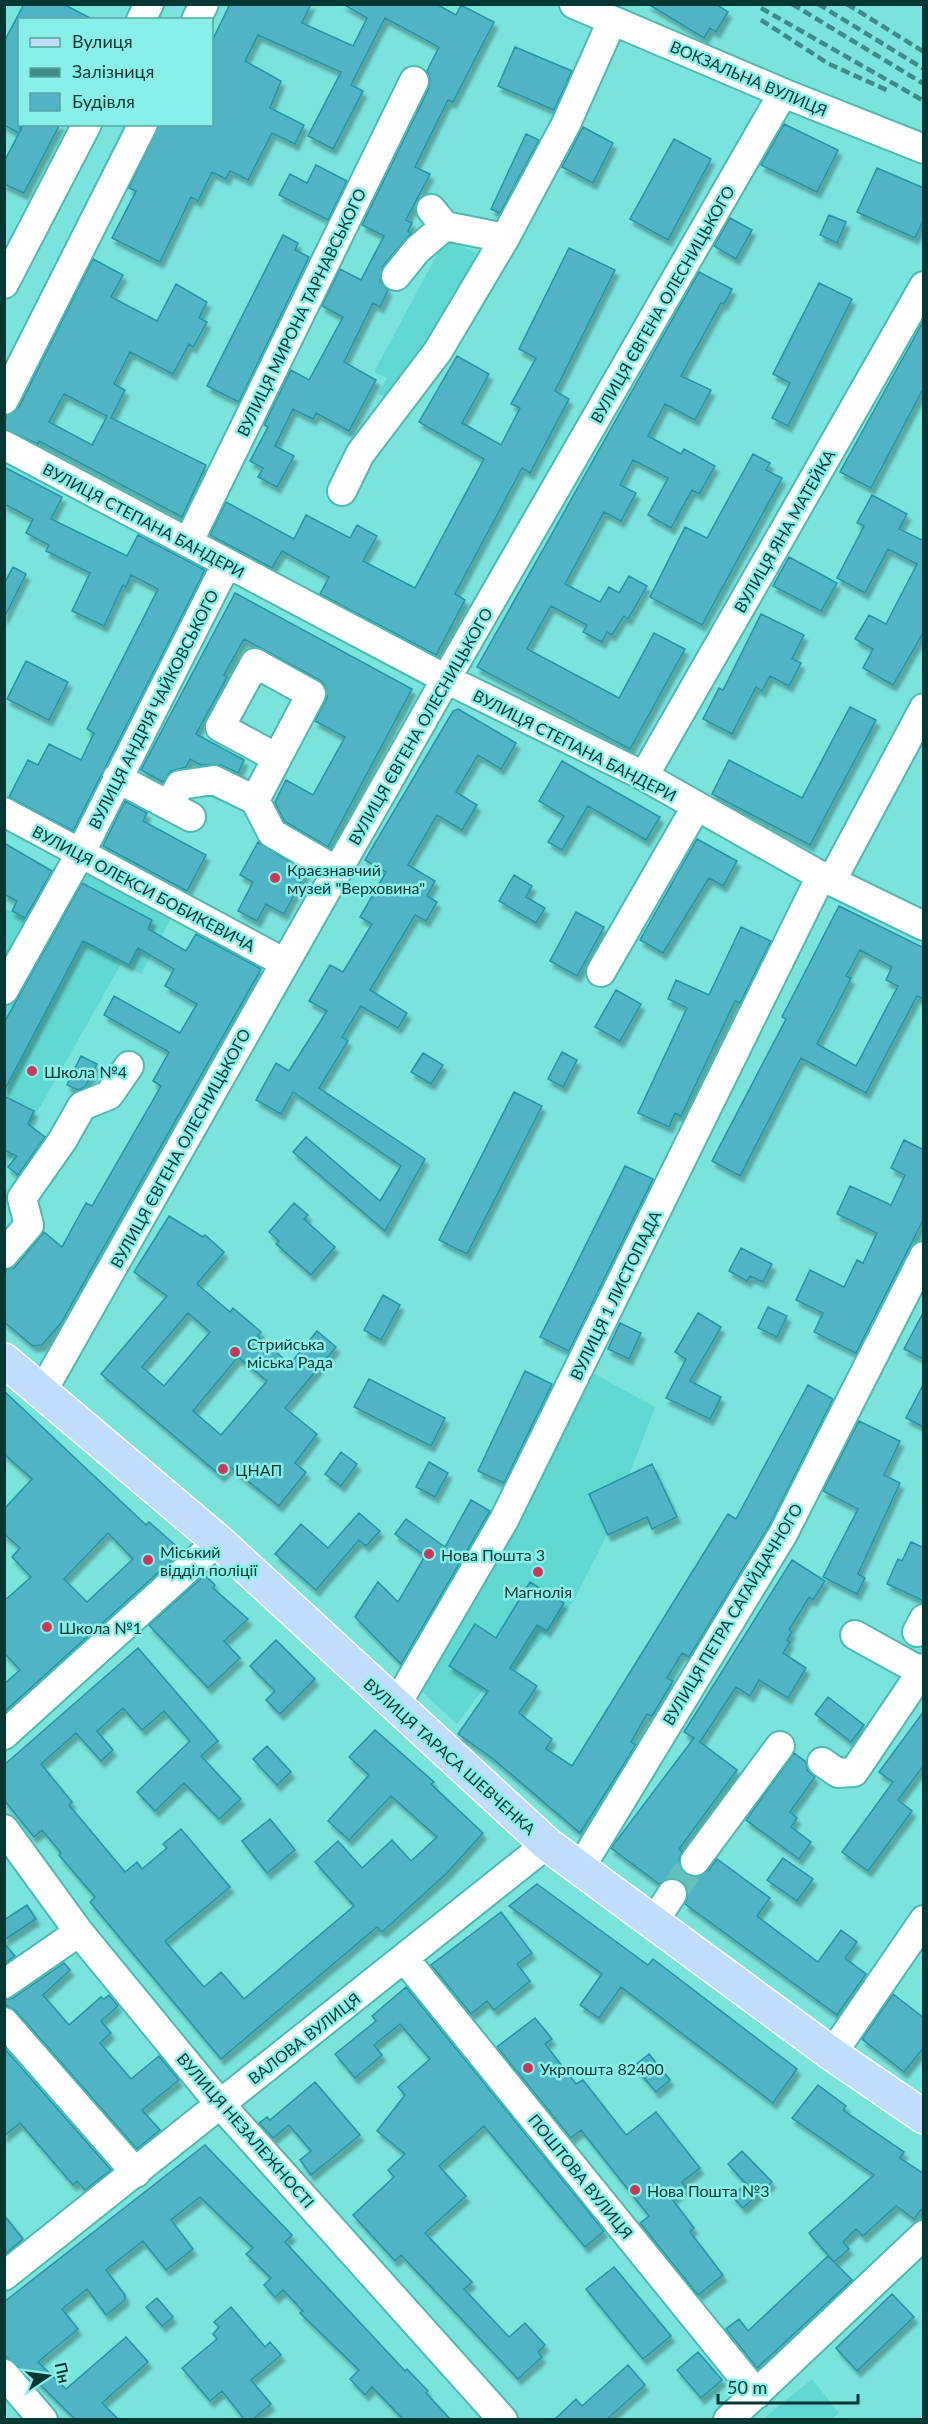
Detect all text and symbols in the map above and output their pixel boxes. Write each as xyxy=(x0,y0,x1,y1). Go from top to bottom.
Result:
legend xyxy=(18,18,213,126)
text: Вулиця xyxy=(72,30,133,52)
street label: ВОКЗАЛЬНА ВУЛИЦЯ xyxy=(668,36,830,120)
text: Залізниця xyxy=(72,60,154,82)
text: Будівля xyxy=(72,90,135,112)
street label: ВУЛИЦЯ ЄВГЕНА ОЛЕСНИЦЬКОГО xyxy=(586,182,738,426)
street label: ВУЛИЦЯ МИРОНА ТАРНАВСЬКОГО xyxy=(233,185,370,439)
street label: ВУЛИЦЯ ЯНА МАТЕЙКА xyxy=(730,446,839,616)
street label: ВУЛИЦЯ СТЕПАНА БАНДЕРИ xyxy=(40,459,248,581)
street label: ВУЛИЦЯ АНДРІЯ ЧАЙКОВСЬКОГО xyxy=(84,586,222,832)
street label: ВУЛИЦЯ ЄВГЕНА ОЛЕСНИЦЬКОГО xyxy=(344,604,496,848)
street label: ВУЛИЦЯ СТЕПАНА БАНДЕРИ xyxy=(470,685,680,805)
street label: ВУЛИЦЯ ОЛЕКСИ БОБИКЕВИЧА xyxy=(29,821,259,955)
place label: Краєзнавчий музей "Верховина" xyxy=(287,860,425,897)
marker: Краєзнавчий музей "Верховина" xyxy=(268,871,282,885)
street label: ВУЛИЦЯ ЄВГЕНА ОЛЕСНИЦЬКОГО xyxy=(106,1025,254,1271)
place label: Школа №4 xyxy=(44,1062,127,1081)
marker: Школа №4 xyxy=(25,1064,39,1078)
street label: ВУЛИЦЯ 1 ЛИСТОПАДА xyxy=(566,1207,664,1383)
place label: Стрийська міська Рада xyxy=(247,1334,333,1371)
marker: Стрийська міська Рада xyxy=(228,1345,242,1359)
place label: ЦНАП xyxy=(235,1460,282,1479)
marker: ЦНАП xyxy=(216,1462,230,1476)
street label: ВУЛИЦЯ ПЕТРА САГАЙДАЧНОГО xyxy=(658,1500,806,1728)
place label: Міський відділ поліції xyxy=(160,1542,259,1579)
place label: Нова Пошта 3 xyxy=(441,1545,545,1564)
marker: Нова Пошта 3 xyxy=(422,1547,436,1561)
marker: Міський відділ поліції xyxy=(141,1553,155,1567)
marker: Магнолія xyxy=(531,1565,545,1579)
place label: Магнолія xyxy=(504,1582,572,1601)
place label: Школа №1 xyxy=(59,1618,142,1637)
marker: Школа №1 xyxy=(40,1620,54,1634)
street label: ВУЛИЦЯ ТАРАСА ШЕВЧЕНКА xyxy=(360,1674,540,1838)
street label: ВАЛОВА ВУЛИЦЯ xyxy=(244,1988,364,2088)
street label: ВУЛИЦЯ НЕЗАЛЕЖНОСТІ xyxy=(174,2049,318,2211)
place label: Укрпошта 82400 xyxy=(540,2059,664,2078)
marker: Укрпошта 82400 xyxy=(521,2061,535,2075)
street label: ПОШТОВА ВУЛИЦЯ xyxy=(525,2110,637,2242)
place label: Нова Пошта №3 xyxy=(647,2181,770,2200)
marker: Нова Пошта №3 xyxy=(628,2183,642,2197)
north arrow xyxy=(18,2346,78,2406)
text: Пн xyxy=(51,2360,75,2385)
scale bar xyxy=(718,2367,858,2405)
text: 50 m xyxy=(727,2376,767,2398)

